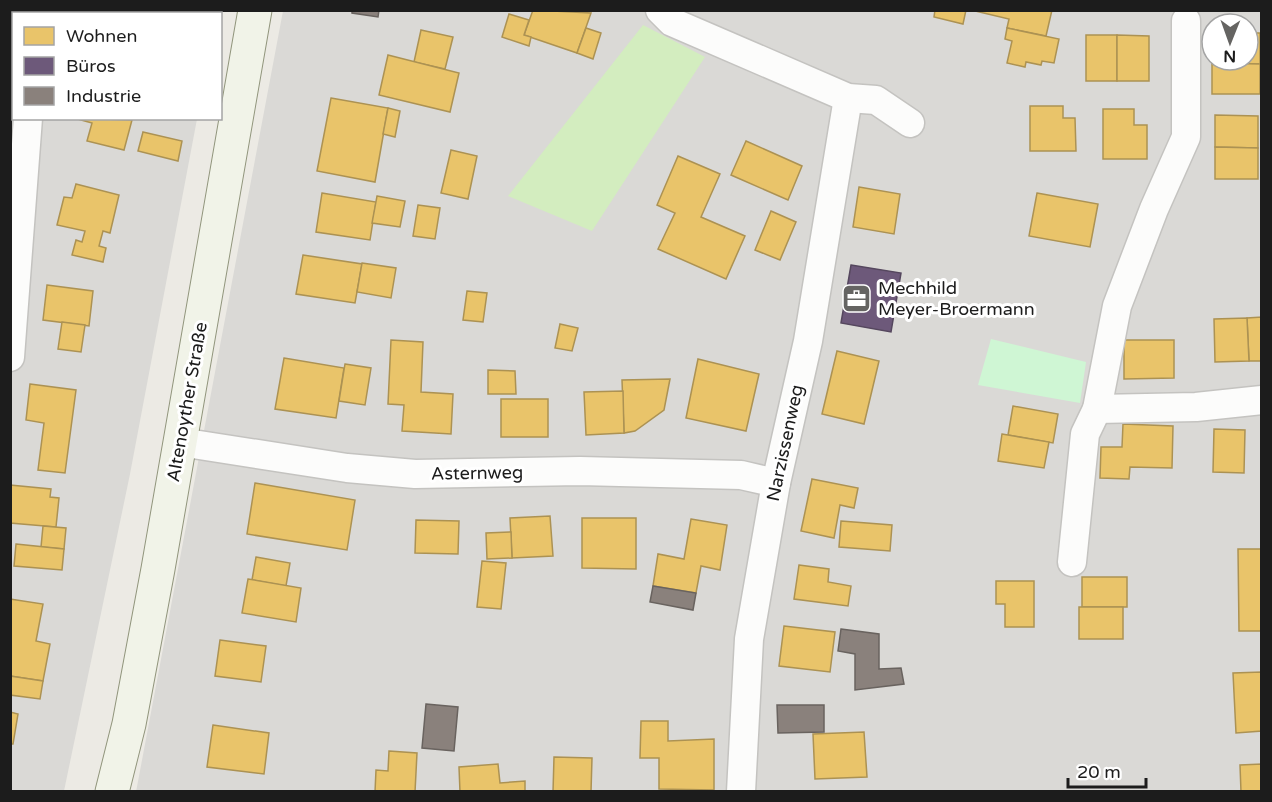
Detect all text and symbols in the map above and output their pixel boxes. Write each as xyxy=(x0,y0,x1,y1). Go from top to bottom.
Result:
legend xyxy=(12,12,222,120)
north arrow xyxy=(1200,12,1260,72)
text: Wohnen xyxy=(66,25,137,47)
text: N xyxy=(1223,46,1236,66)
text: Büros xyxy=(66,55,116,77)
text: Industrie xyxy=(66,85,141,107)
place label: Mechhild Meyer-Broermann xyxy=(878,277,1035,320)
office icon: Mechhild Meyer-Broermann xyxy=(841,282,873,314)
street label: Altenoyther Straße xyxy=(162,320,212,484)
street label: Narzissenweg xyxy=(762,383,808,503)
street label: Asternweg xyxy=(431,461,523,485)
scale bar xyxy=(1068,751,1146,789)
text: 20 m xyxy=(1077,761,1121,783)

